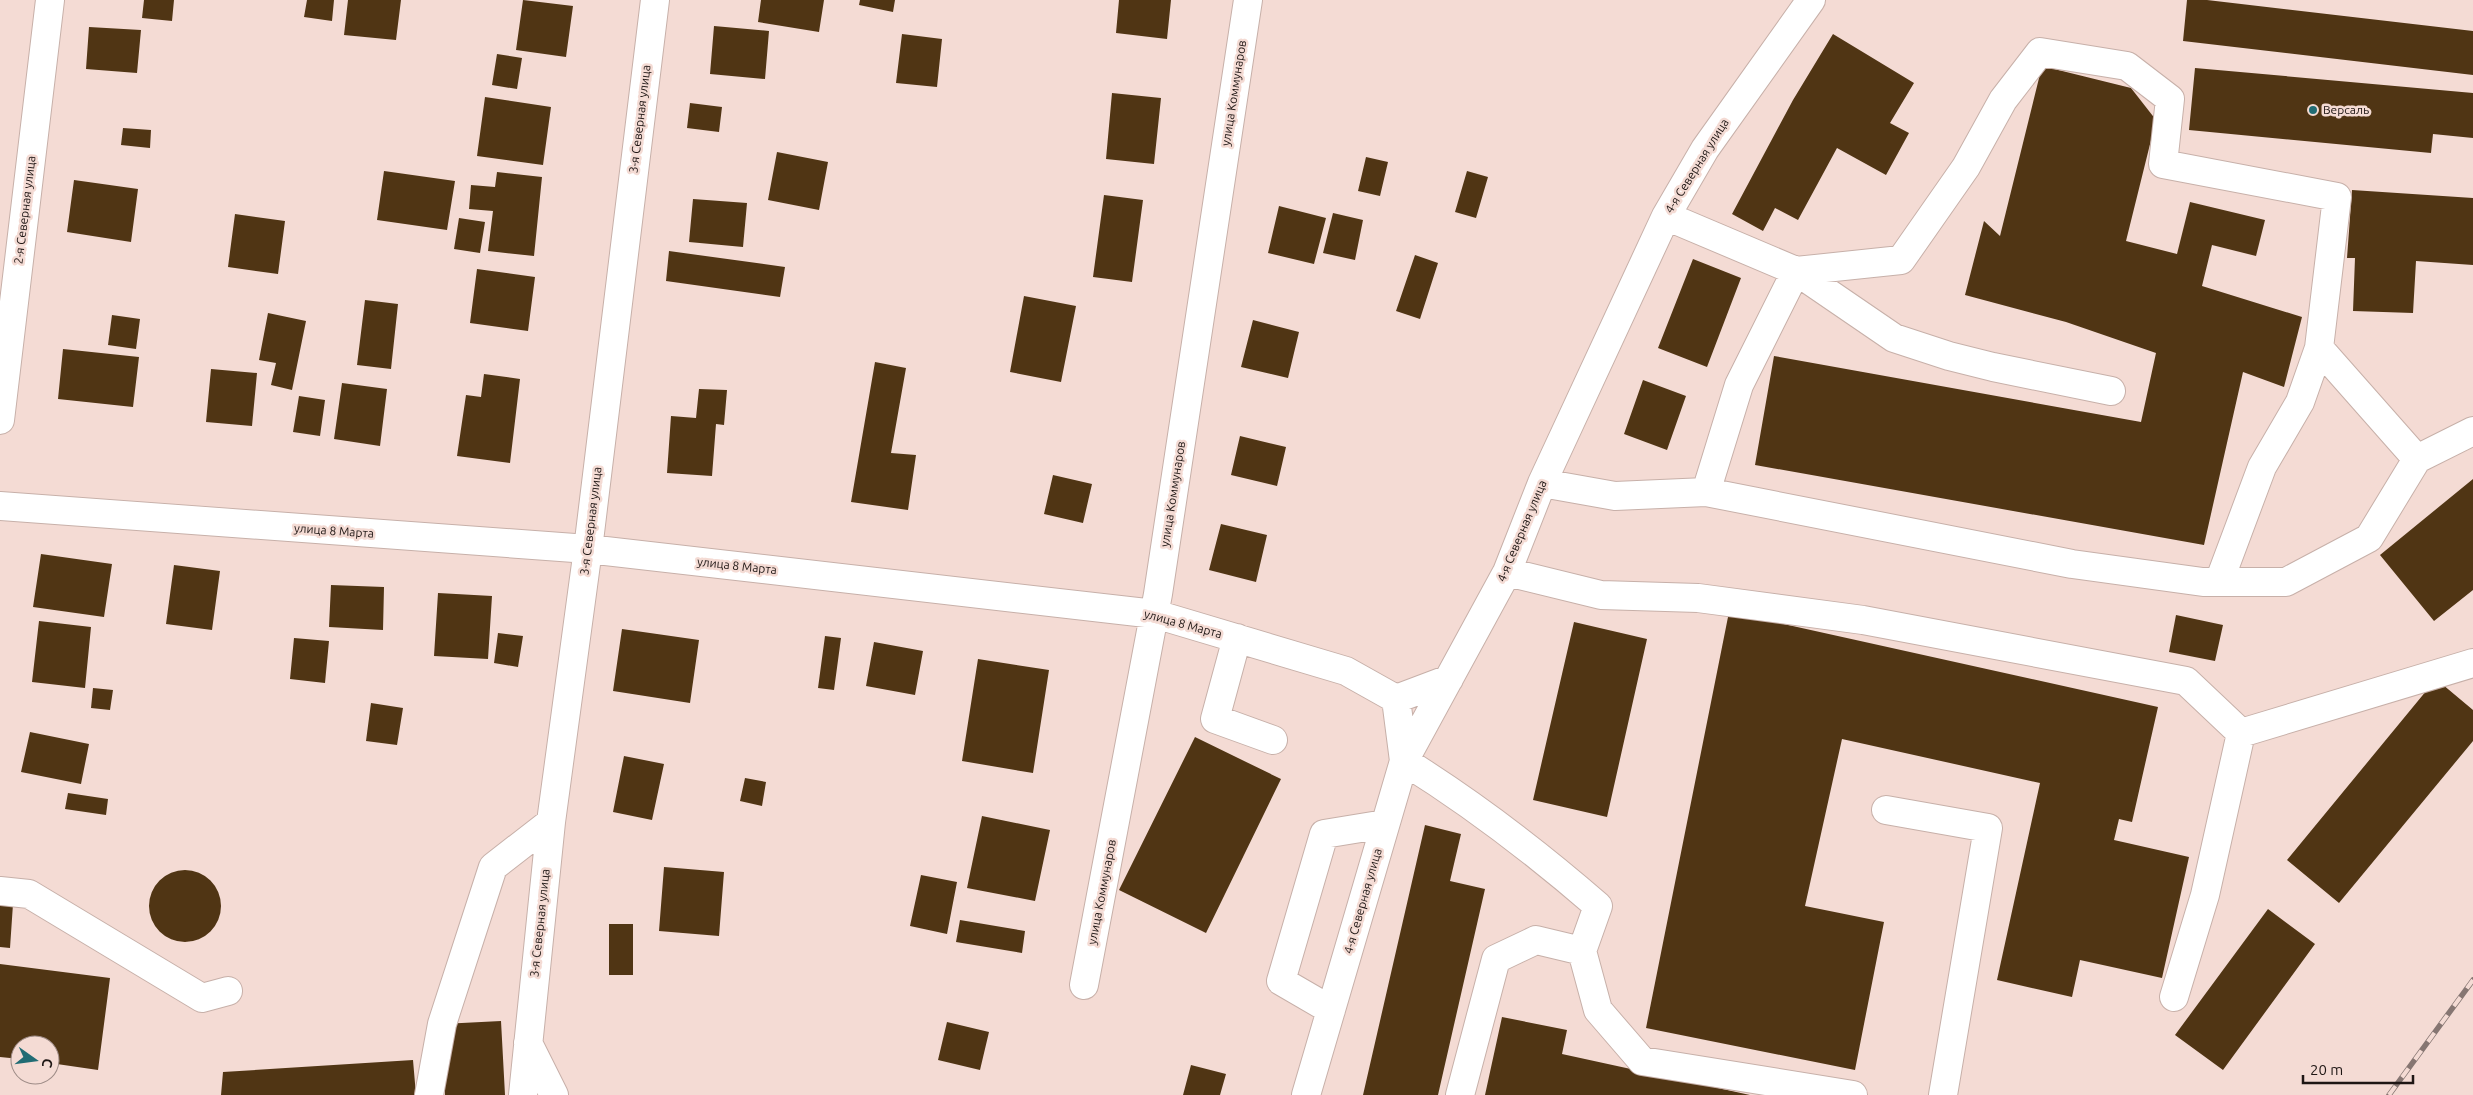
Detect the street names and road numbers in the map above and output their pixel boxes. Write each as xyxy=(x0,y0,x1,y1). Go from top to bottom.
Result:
street label: улица Коммунаров xyxy=(1219,39,1248,147)
street label: 3-я Северная улица xyxy=(626,64,653,174)
street label: 4-я Северная улица xyxy=(1662,116,1731,215)
street label: 2-я Северная улица xyxy=(11,155,38,265)
street label: улица Коммунаров xyxy=(1158,440,1187,548)
street label: 3-я Северная улица xyxy=(577,466,604,576)
street label: 4-я Северная улица xyxy=(1494,478,1549,583)
street label: улица 8 Марта xyxy=(294,521,375,540)
street label: улица 8 Марта xyxy=(696,555,778,576)
street label: улица 8 Марта xyxy=(1143,607,1224,640)
street label: улица Коммунаров xyxy=(1085,838,1118,946)
street label: 4-я Северная улица xyxy=(1341,847,1384,955)
street label: 3-я Северная улица xyxy=(527,868,552,978)

